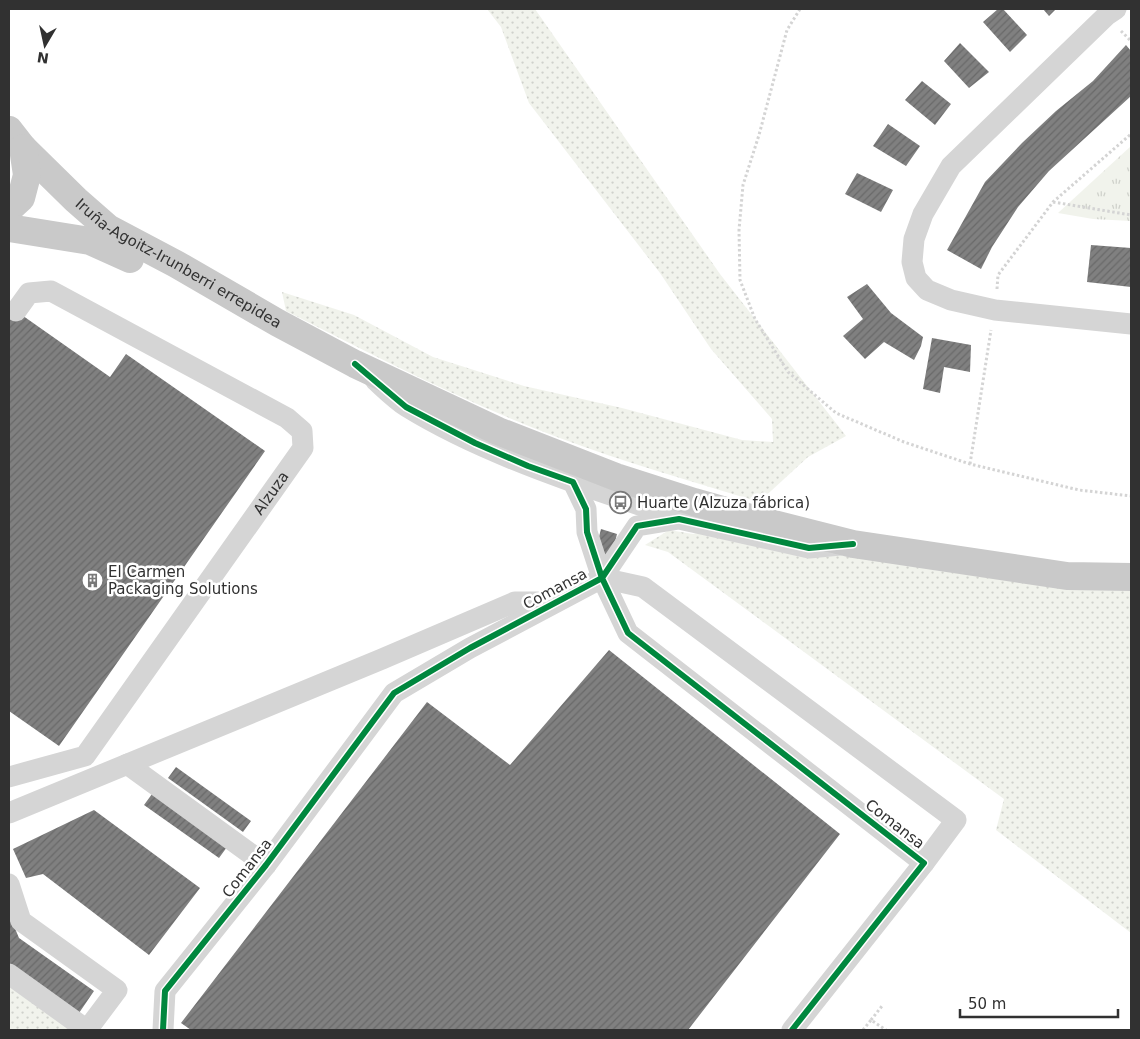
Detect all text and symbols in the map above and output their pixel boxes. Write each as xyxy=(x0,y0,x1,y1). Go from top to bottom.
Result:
north arrow xyxy=(20,20,70,70)
text: N xyxy=(36,49,50,67)
street label: Iruña-Agoitz-Irunberri errepidea xyxy=(72,195,285,332)
street label: Alzuza xyxy=(250,468,293,518)
bus stop icon: Huarte (Alzuza fábrica) xyxy=(609,491,633,515)
place label: Huarte (Alzuza fábrica) xyxy=(637,494,810,512)
place label: El Carmen Packaging Solutions xyxy=(108,563,258,598)
street label: Comansa xyxy=(520,565,590,613)
building icon: El Carmen Packaging Solutions xyxy=(80,569,104,593)
street label: Comansa xyxy=(862,795,928,853)
street label: Comansa xyxy=(218,835,276,901)
scale bar xyxy=(960,986,1118,1018)
text: 50 m xyxy=(968,995,1006,1013)

